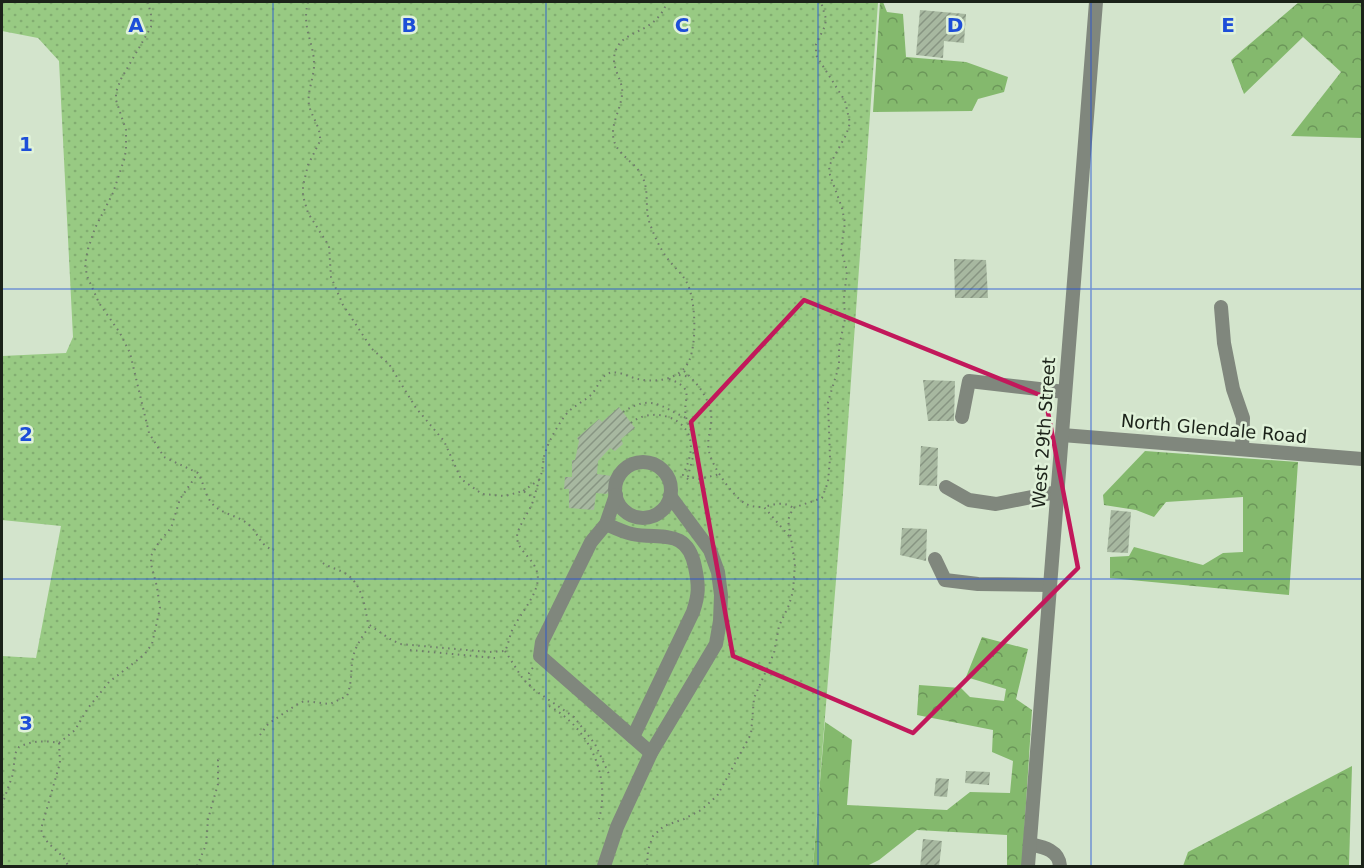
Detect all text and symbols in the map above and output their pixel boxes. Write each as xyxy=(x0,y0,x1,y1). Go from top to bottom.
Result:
text: A xyxy=(128,13,144,37)
text: B xyxy=(401,13,417,37)
text: C xyxy=(675,13,689,37)
text: D xyxy=(947,13,963,37)
text: E xyxy=(1221,13,1235,37)
text: 1 xyxy=(19,132,33,156)
street label: West 29th Street xyxy=(1028,357,1059,509)
street label: North Glendale Road xyxy=(1120,410,1308,447)
text: 2 xyxy=(19,422,33,446)
text: 3 xyxy=(19,711,33,735)

